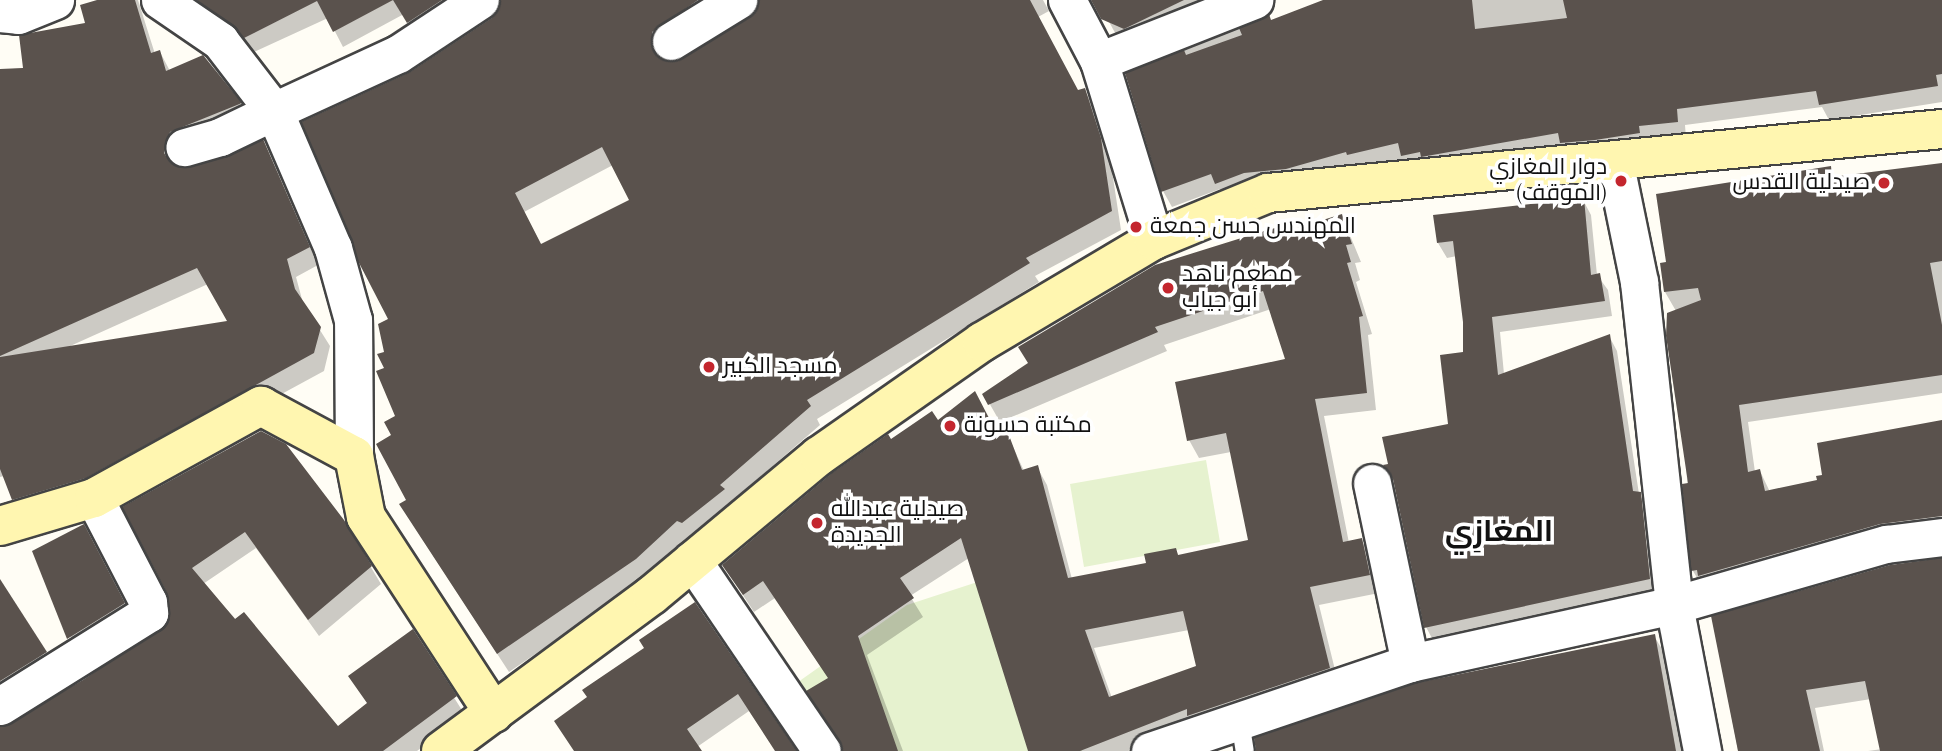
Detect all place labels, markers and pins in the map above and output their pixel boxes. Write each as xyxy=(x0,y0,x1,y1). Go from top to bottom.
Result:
place label: دوار المغازي (الموقف) xyxy=(1489,154,1607,208)
place label: صيدلية القدس xyxy=(1733,169,1870,197)
marker: دوار المغازي (الموقف) xyxy=(1613,173,1629,189)
marker: صيدلية القدس xyxy=(1876,175,1892,191)
place label: المهندس حسن جمعة xyxy=(1150,213,1356,241)
marker: المهندس حسن جمعة xyxy=(1128,219,1144,235)
place label: مطعم ناهد أبو جياب xyxy=(1182,261,1293,315)
marker: مطعم ناهد أبو جياب xyxy=(1160,280,1176,296)
place label: مسجد الكبير xyxy=(723,353,838,381)
marker: مسجد الكبير xyxy=(701,359,717,375)
place label: مكتبة حسونة xyxy=(964,412,1092,440)
marker: مكتبة حسونة xyxy=(942,418,958,434)
place label: صيدلية عبدالله الجديدة xyxy=(831,496,964,550)
marker: صيدلية عبدالله الجديدة xyxy=(809,515,825,531)

